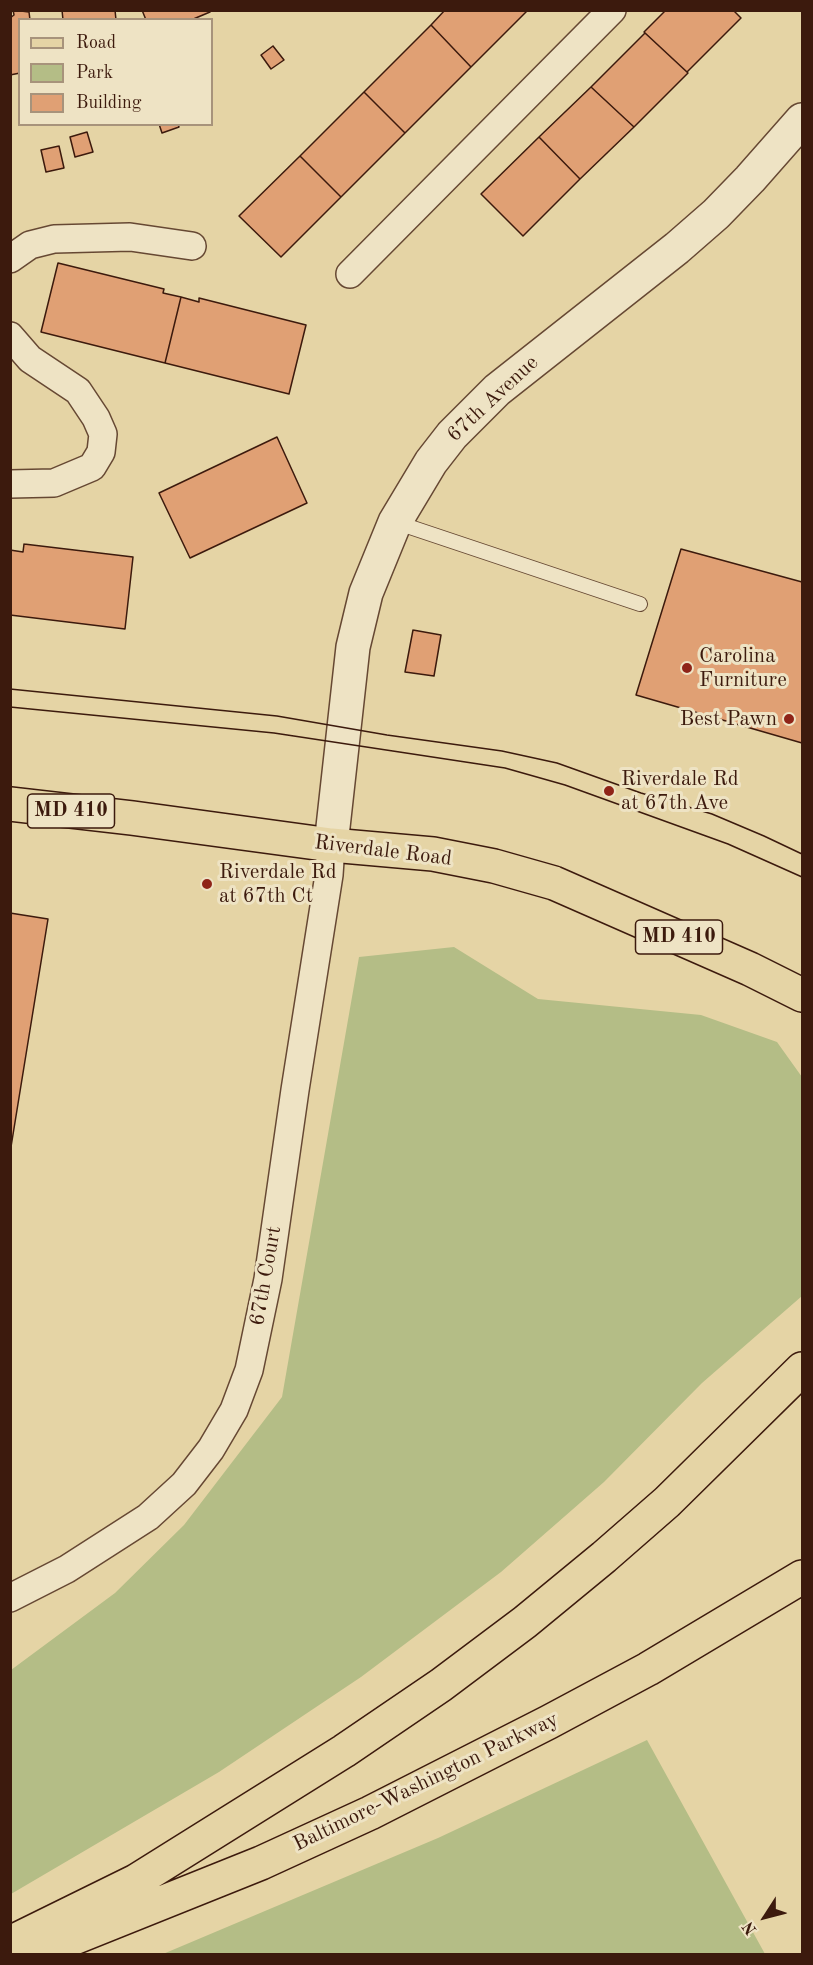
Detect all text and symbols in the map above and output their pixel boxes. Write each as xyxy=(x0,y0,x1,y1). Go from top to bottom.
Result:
legend xyxy=(18,18,213,126)
text: Road xyxy=(76,34,116,52)
text: Park xyxy=(76,64,113,82)
text: Building xyxy=(76,94,141,112)
street label: 67th Avenue xyxy=(442,350,544,448)
place label: Carolina Furniture xyxy=(699,643,787,693)
marker: Carolina Furniture xyxy=(680,661,694,675)
place label: Best Pawn xyxy=(680,706,777,732)
marker: Best Pawn xyxy=(782,712,796,726)
place label: Riverdale Rd at 67th Ave xyxy=(621,766,739,816)
marker: Riverdale Rd at 67th Ave xyxy=(602,784,616,798)
road number: MD 410 xyxy=(28,794,115,828)
street label: Riverdale Road xyxy=(313,830,453,872)
place label: Riverdale Rd at 67th Ct xyxy=(219,859,337,909)
marker: Riverdale Rd at 67th Ct xyxy=(200,877,214,891)
road number: MD 410 xyxy=(636,920,722,954)
street label: 67th Court xyxy=(245,1224,287,1328)
street label: Baltimore-Washington Parkway xyxy=(289,1707,563,1857)
north arrow xyxy=(735,1887,795,1947)
text: N xyxy=(740,1918,761,1937)

